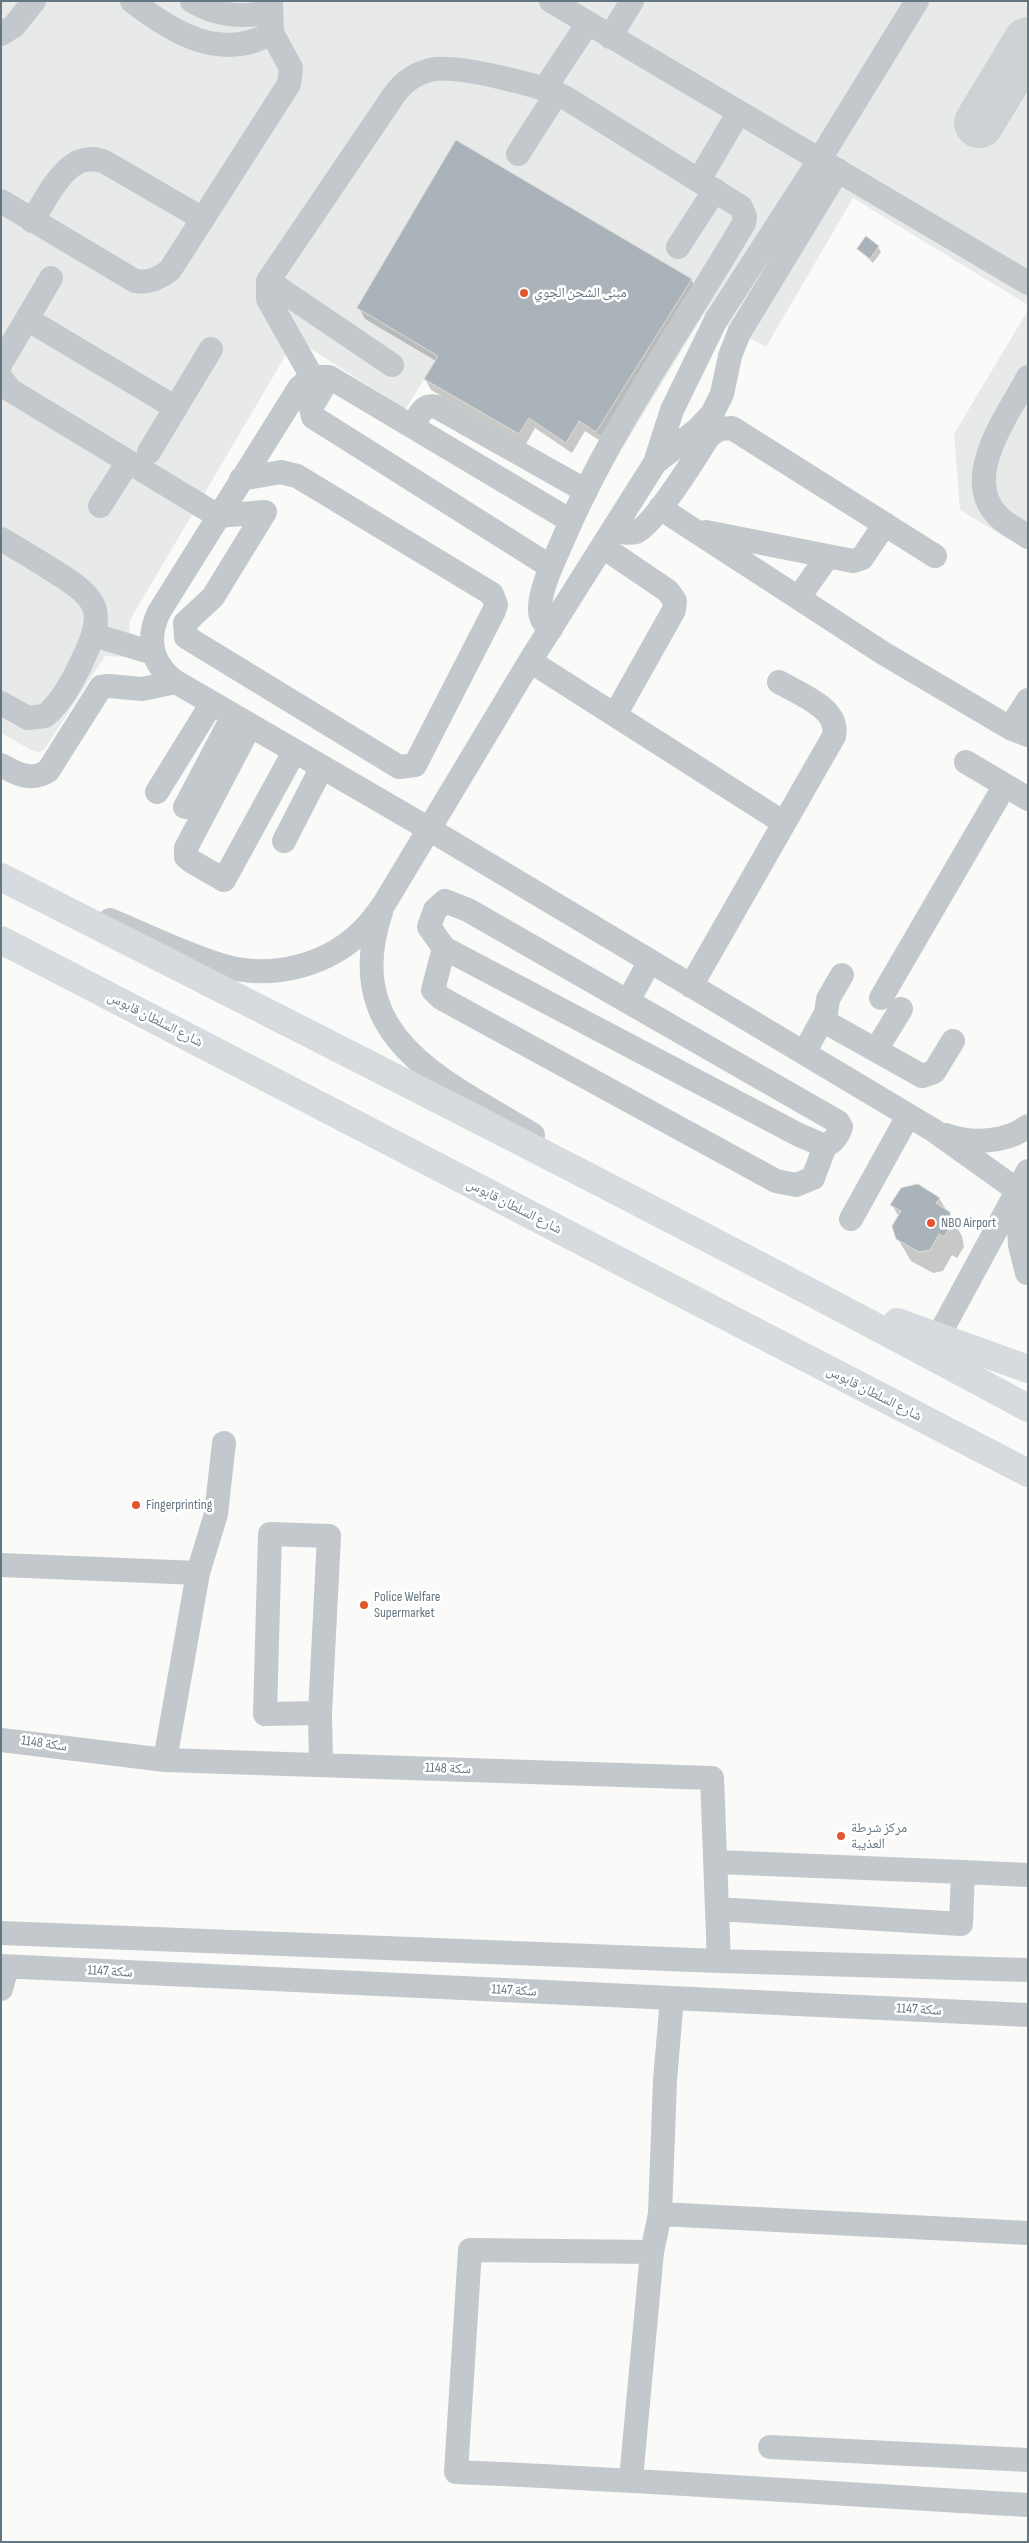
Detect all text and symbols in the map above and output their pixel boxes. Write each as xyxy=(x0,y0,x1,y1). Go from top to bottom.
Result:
place label: مبنى الشحن الجوي xyxy=(534,285,627,301)
marker: مبنى الشحن الجوي xyxy=(518,287,530,299)
street label: شارع السلطان قابوس xyxy=(105,989,205,1051)
street label: شارع السلطان قابوس xyxy=(464,1176,564,1238)
place label: NBO Airport xyxy=(941,1215,996,1231)
marker: NBO Airport xyxy=(925,1217,937,1229)
street label: شارع السلطان قابوس xyxy=(824,1363,924,1425)
place label: Fingerprinting xyxy=(146,1497,212,1513)
marker: Fingerprinting xyxy=(130,1499,142,1511)
place label: Police Welfare Supermarket xyxy=(374,1589,440,1621)
marker: Police Welfare Supermarket xyxy=(358,1599,370,1611)
street label: سكة 1148 xyxy=(20,1732,68,1756)
street label: سكة 1148 xyxy=(425,1760,471,1778)
place label: مركز شرطة العذيبة xyxy=(851,1820,907,1852)
marker: مركز شرطة العذيبة xyxy=(835,1830,847,1842)
street label: سكة 1147 xyxy=(87,1962,133,1982)
street label: سكة 1147 xyxy=(491,1981,537,2001)
street label: سكة 1147 xyxy=(896,2000,942,2020)

